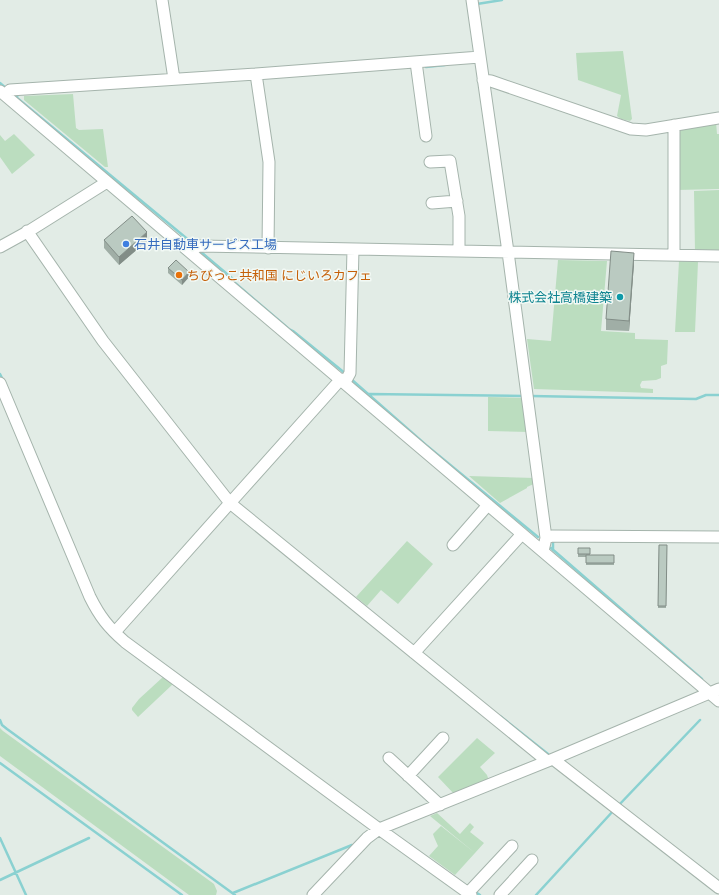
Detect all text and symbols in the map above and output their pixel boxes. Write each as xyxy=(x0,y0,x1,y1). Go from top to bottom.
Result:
place label: 石井自動車サービス工場 xyxy=(134,237,277,252)
marker: 石井自動車サービス工場 xyxy=(121,239,131,249)
place label: ちびっこ共和国 にじいろカフェ xyxy=(187,268,372,283)
marker: ちびっこ共和国 にじいろカフェ xyxy=(174,270,184,280)
place label: 株式会社高橋建築 xyxy=(508,290,612,305)
marker: 株式会社高橋建築 xyxy=(615,292,625,302)

